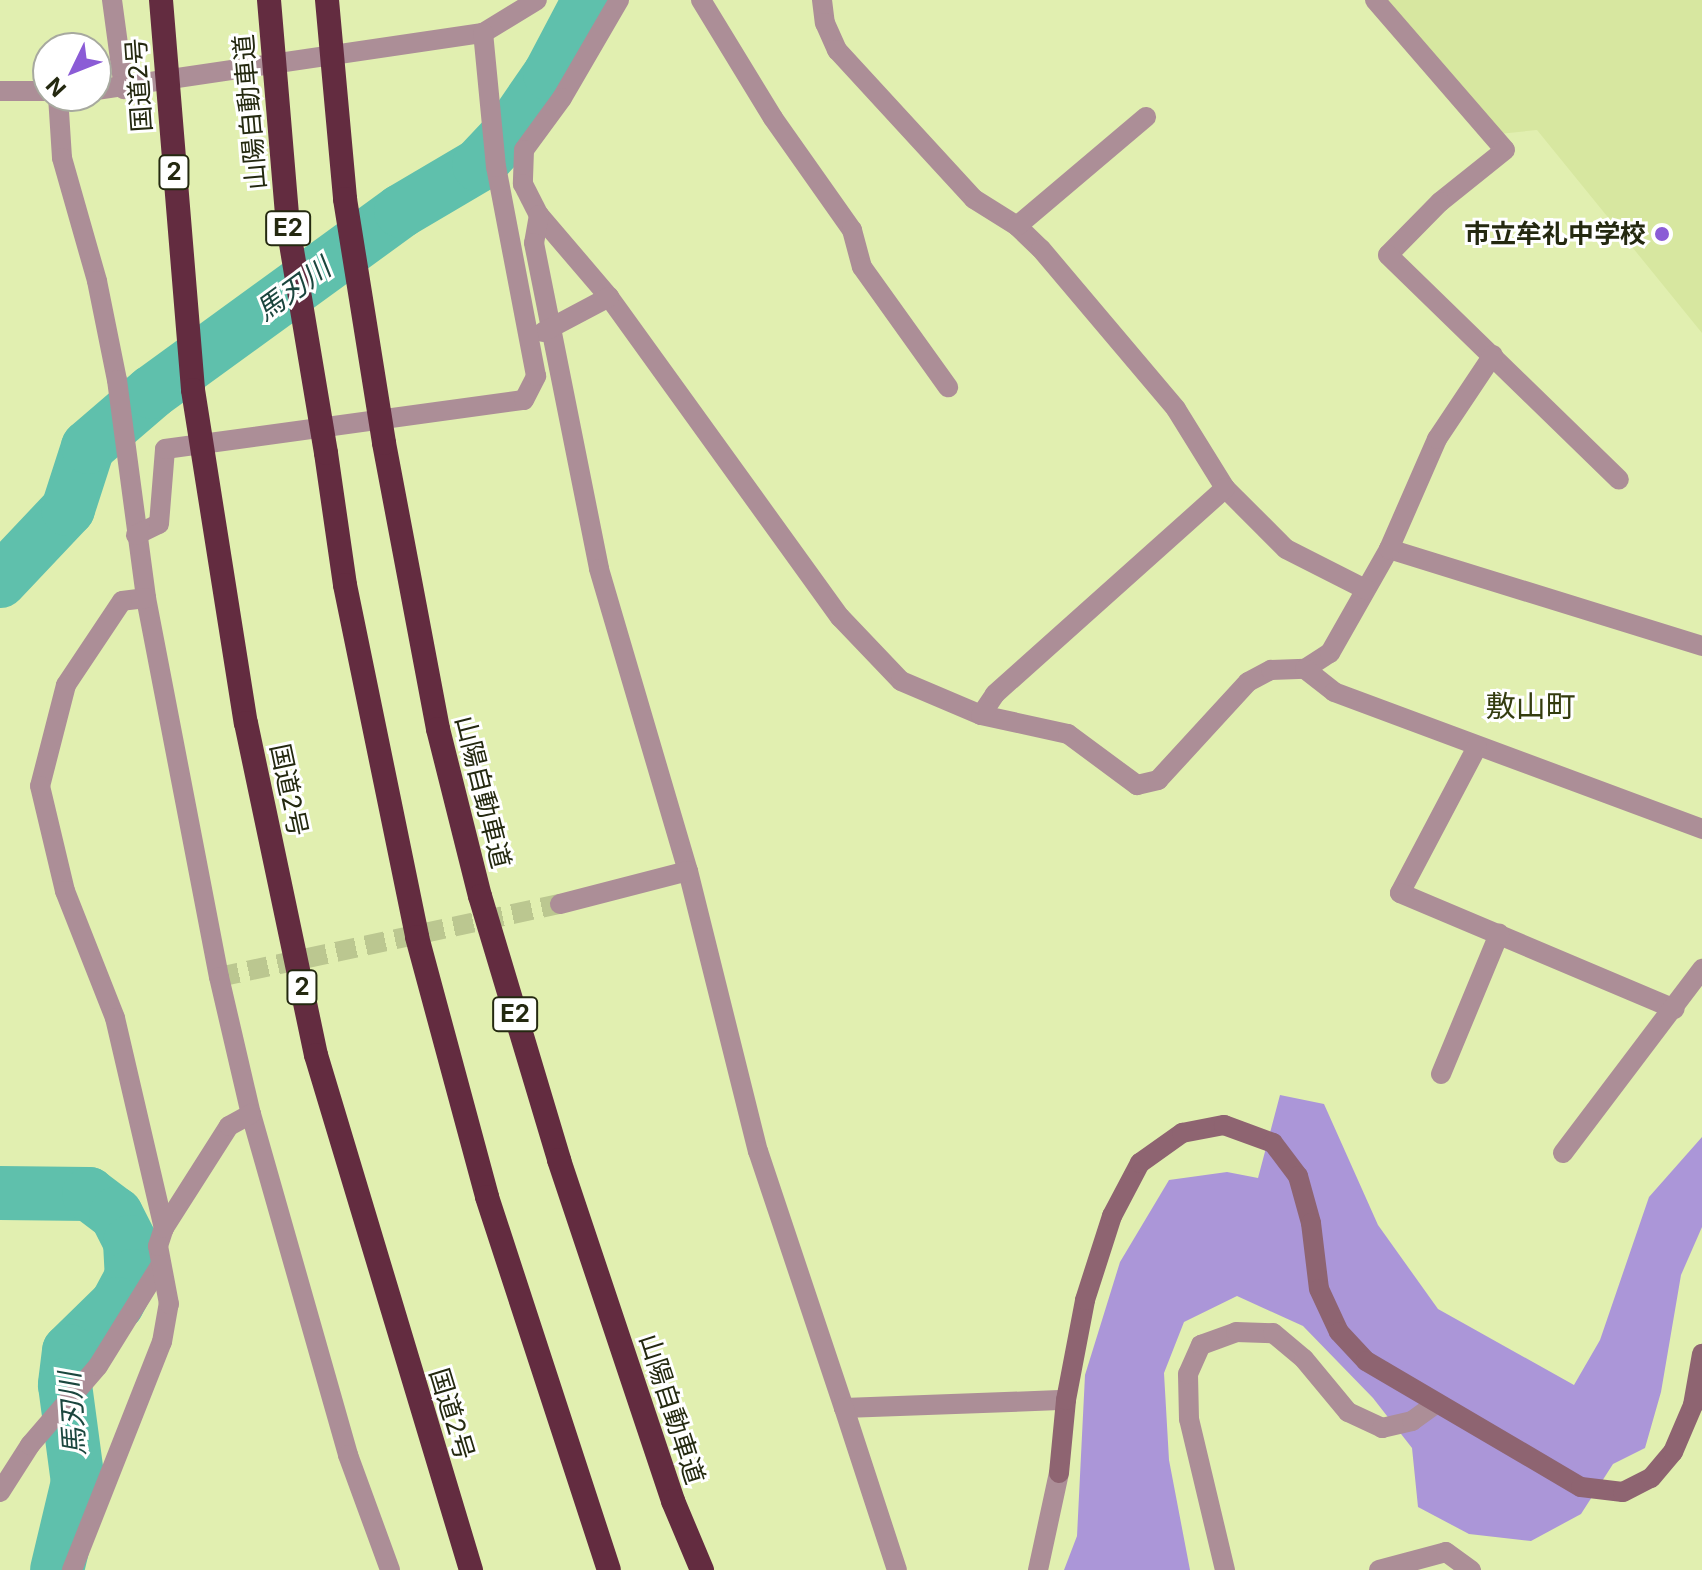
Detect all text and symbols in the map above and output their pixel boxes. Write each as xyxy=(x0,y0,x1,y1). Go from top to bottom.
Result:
north arrow xyxy=(32,32,112,112)
street label: 山陽自動車道 xyxy=(228,33,272,191)
street label: 国道2号 xyxy=(120,37,158,133)
text: N xyxy=(41,72,71,102)
road number: 2 xyxy=(158,152,190,192)
road number: E2 xyxy=(264,208,312,248)
place label: 市立牟礼中学校 xyxy=(1464,218,1646,250)
marker: 市立牟礼中学校 xyxy=(1653,225,1671,243)
water label: 馬刃川 xyxy=(249,251,337,327)
district label: 敷山町 xyxy=(1486,688,1576,724)
street label: 山陽自動車道 xyxy=(449,713,517,871)
street label: 国道2号 xyxy=(264,741,314,839)
road number: 2 xyxy=(286,967,318,1007)
road number: E2 xyxy=(491,994,539,1034)
street label: 山陽自動車道 xyxy=(633,1330,711,1488)
street label: 国道2号 xyxy=(423,1365,481,1463)
water label: 馬刃川 xyxy=(52,1371,92,1457)

